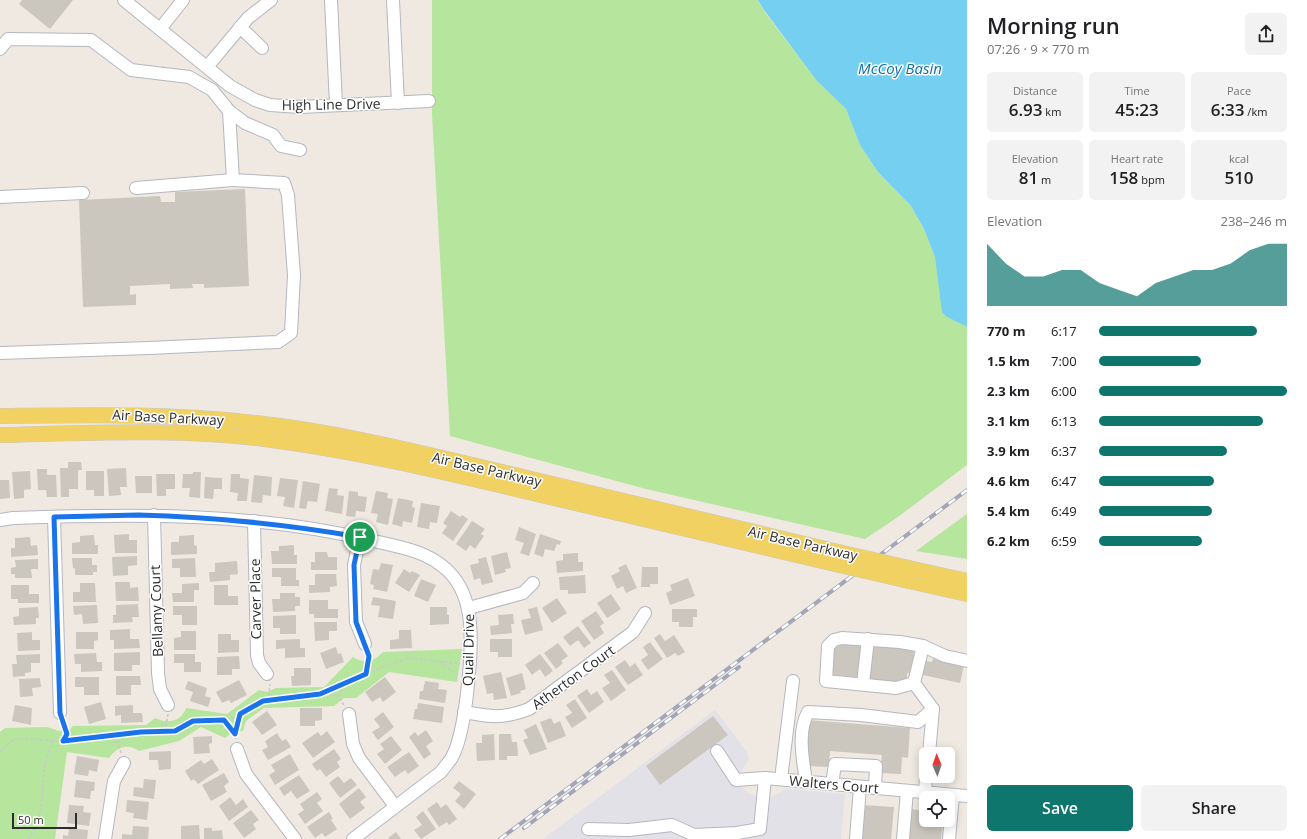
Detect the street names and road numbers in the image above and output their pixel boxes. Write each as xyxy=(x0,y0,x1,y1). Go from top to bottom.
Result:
street label: High Line Drive xyxy=(281,94,381,114)
street label: Air Base Parkway xyxy=(112,405,225,429)
street label: Air Base Parkway xyxy=(430,447,544,491)
street label: Air Base Parkway xyxy=(746,521,860,565)
street label: Carver Place xyxy=(245,558,265,640)
street label: Bellamy Court xyxy=(145,565,167,657)
street label: Quail Drive xyxy=(458,614,478,686)
street label: Atherton Court xyxy=(528,640,618,714)
street label: Walters Court xyxy=(789,771,879,797)

